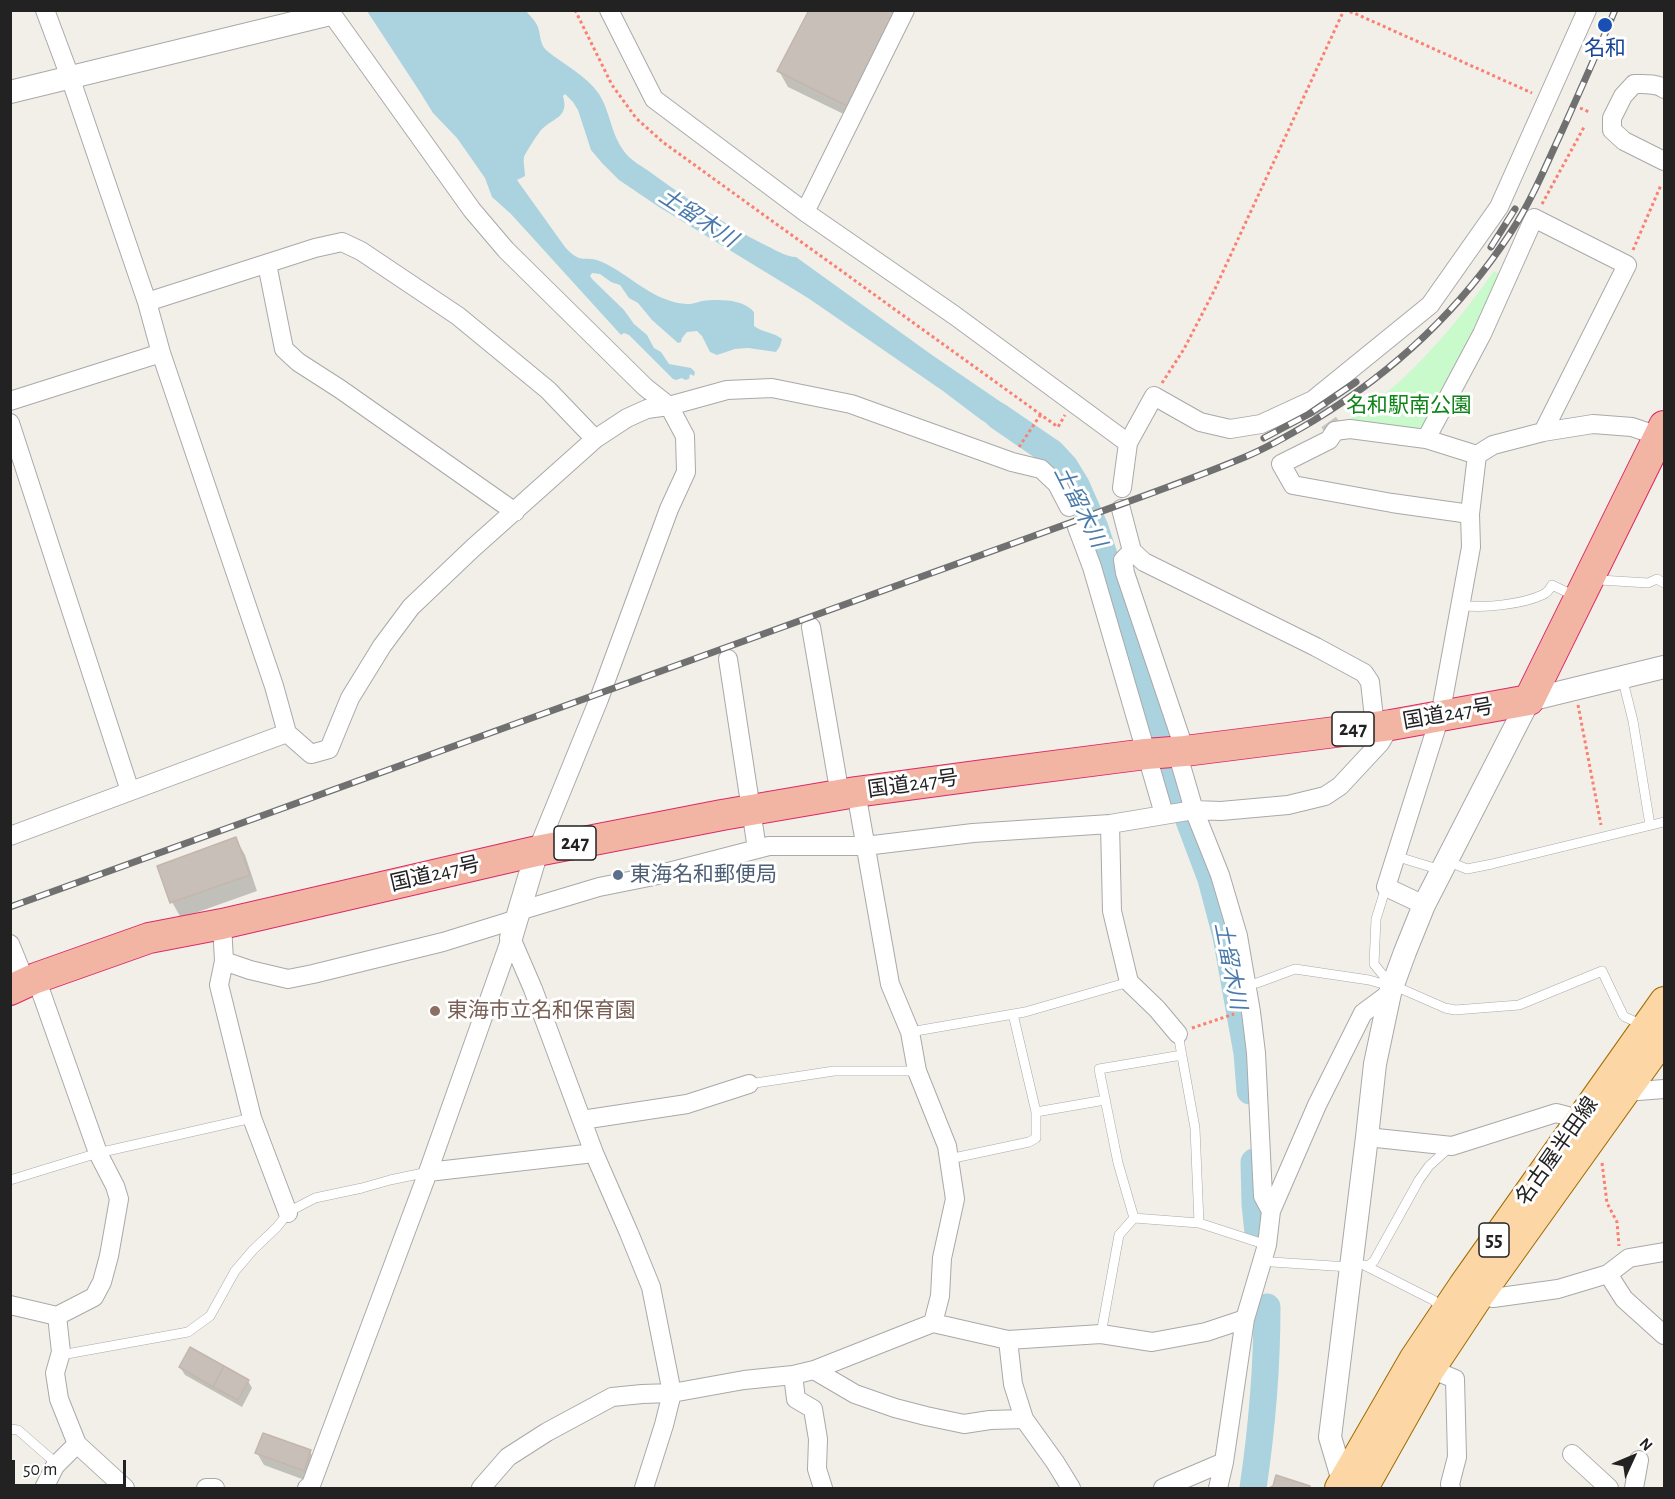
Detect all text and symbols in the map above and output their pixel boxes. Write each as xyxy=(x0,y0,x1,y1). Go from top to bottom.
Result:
marker: 名和 xyxy=(1596,16,1614,34)
place label: 名和 xyxy=(1584,36,1626,62)
water label: 土留木川 xyxy=(654,183,742,253)
park label: 名和駅南公園 xyxy=(1346,393,1472,419)
water label: 土留木川 xyxy=(1048,462,1112,552)
street label: 国道247号 xyxy=(1401,694,1495,734)
road number: 247 xyxy=(1332,712,1374,746)
street label: 国道247号 xyxy=(866,765,960,803)
road number: 247 xyxy=(554,826,596,860)
street label: 国道247号 xyxy=(388,851,482,897)
place label: 東海名和郵便局 xyxy=(630,862,777,888)
marker: 東海名和郵便局 xyxy=(611,868,625,882)
water label: 土留木川 xyxy=(1209,920,1251,1012)
place label: 東海市立名和保育園 xyxy=(447,998,636,1024)
marker: 東海市立名和保育園 xyxy=(428,1004,442,1018)
street label: 名古屋半田線 xyxy=(1511,1092,1603,1210)
road number: 55 xyxy=(1479,1223,1509,1257)
north arrow xyxy=(1603,1427,1663,1487)
text: N xyxy=(1636,1435,1656,1454)
scale bar xyxy=(15,1448,129,1486)
text: 50 m xyxy=(23,1461,57,1479)

